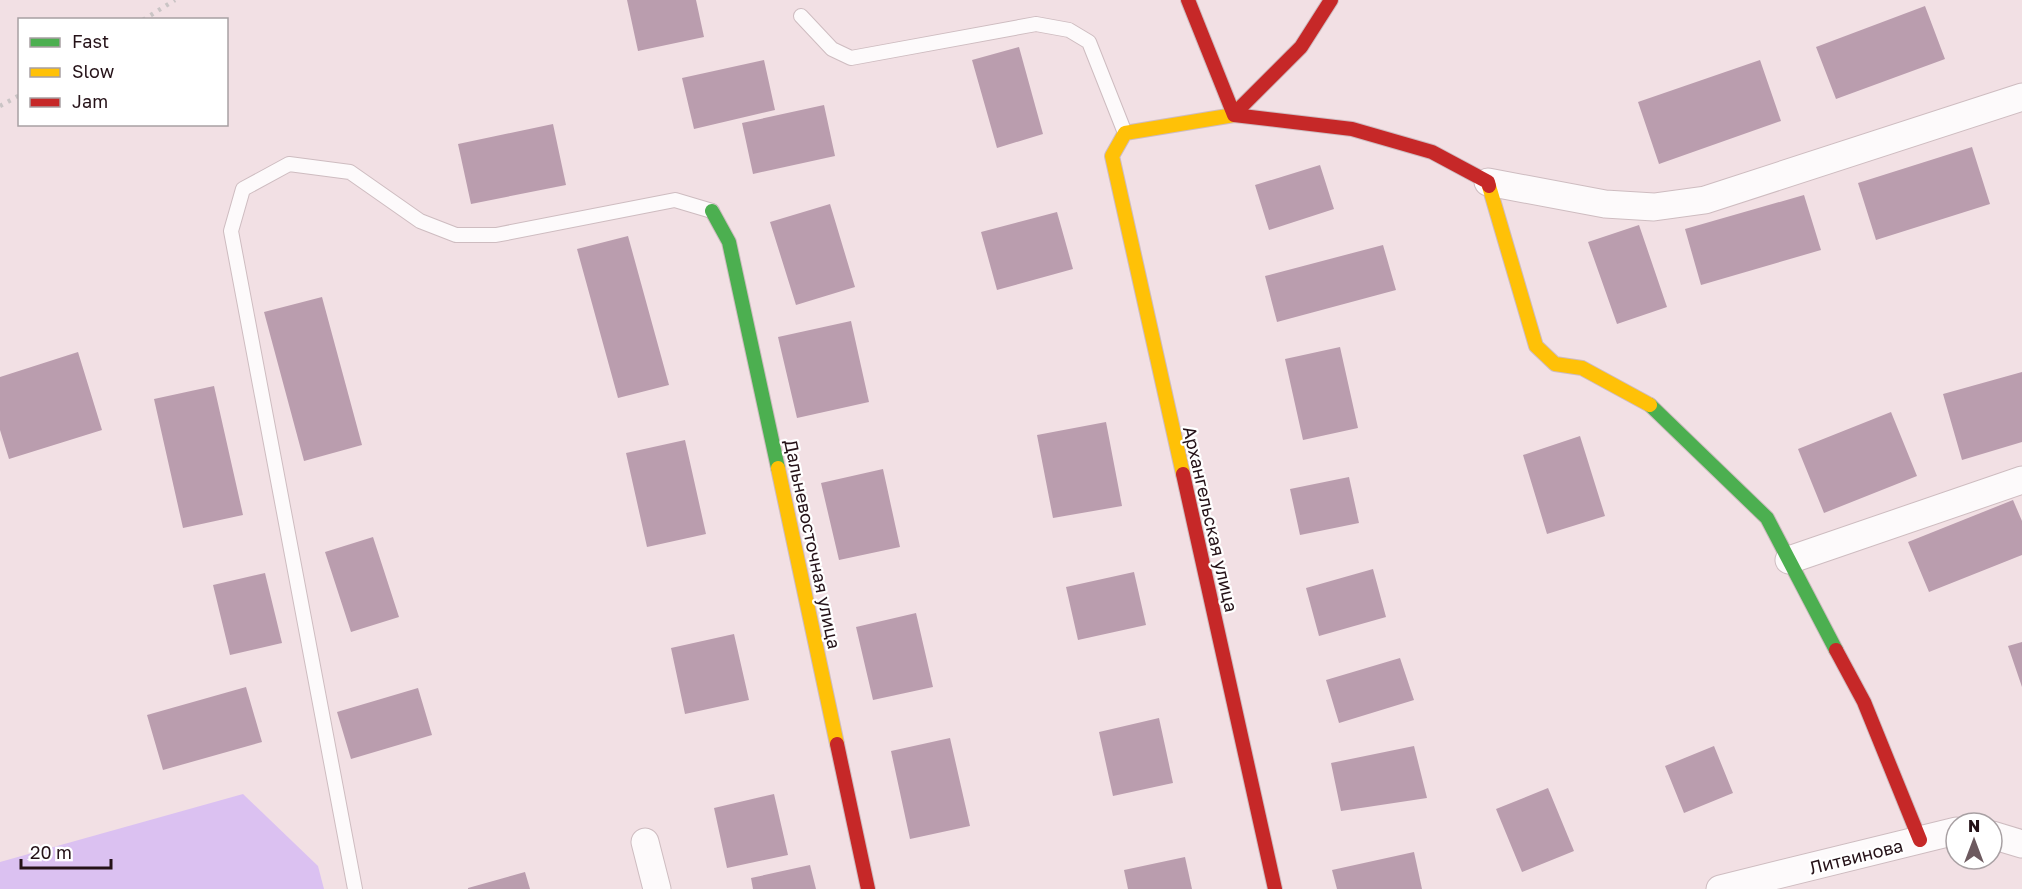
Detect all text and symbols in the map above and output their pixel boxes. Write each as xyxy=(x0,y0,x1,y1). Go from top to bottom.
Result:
legend xyxy=(18,18,228,126)
text: Fast xyxy=(72,30,109,52)
text: Slow xyxy=(72,60,115,82)
text: Jam xyxy=(72,90,108,112)
street label: Архангельская улица xyxy=(1179,424,1243,614)
street label: Дальневосточная улица xyxy=(780,437,846,651)
north arrow xyxy=(1944,811,2004,871)
text: N xyxy=(1968,816,1980,836)
scale bar xyxy=(21,832,111,870)
street label: Литвинова xyxy=(1807,834,1905,878)
text: 20 m xyxy=(30,841,72,863)

